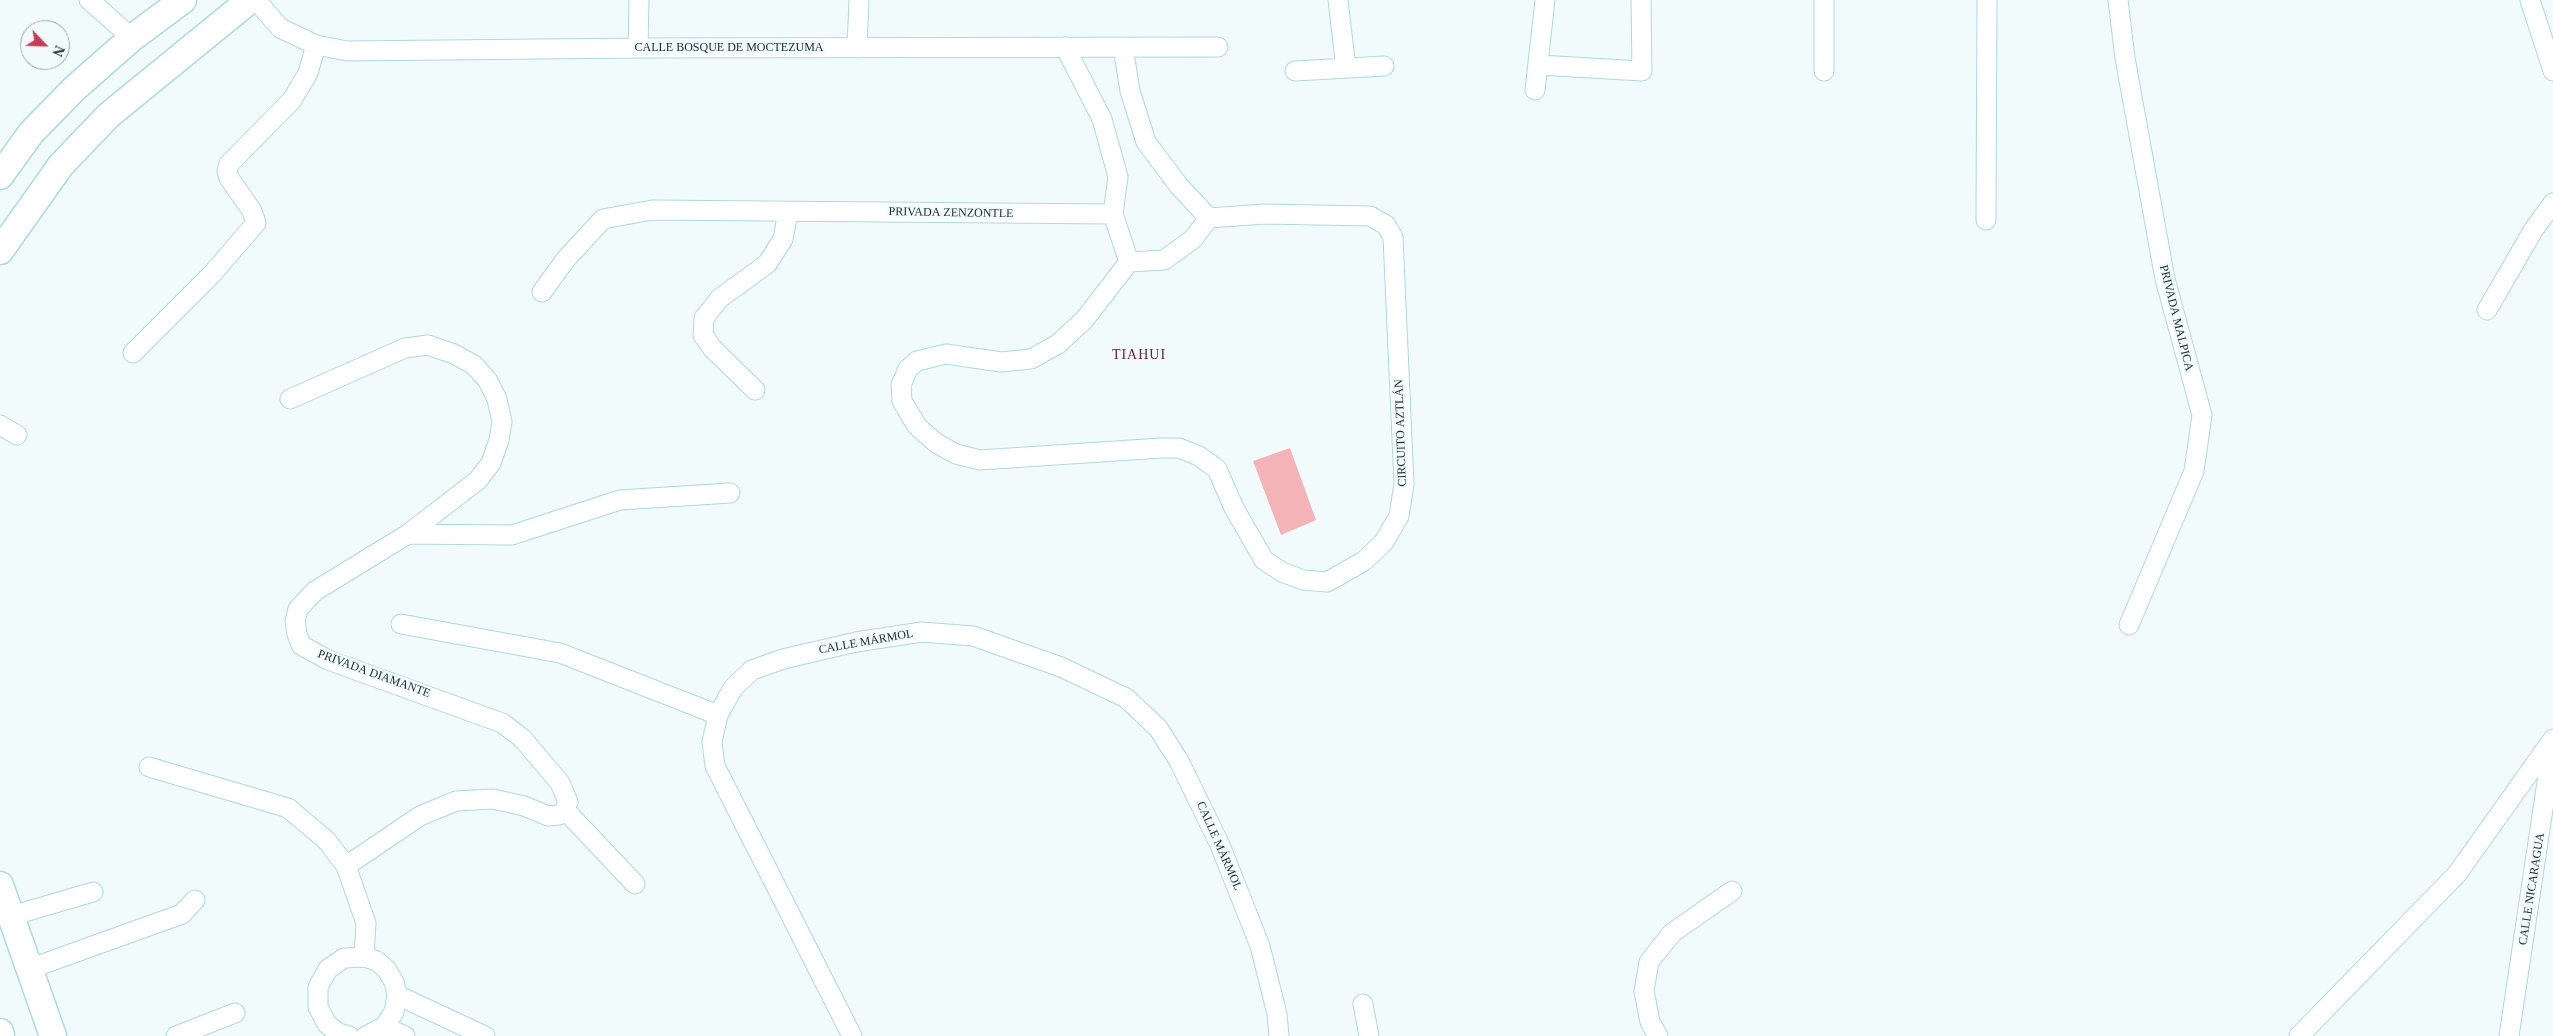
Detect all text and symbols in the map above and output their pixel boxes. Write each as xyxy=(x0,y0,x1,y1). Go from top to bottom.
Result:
north arrow xyxy=(20,20,70,70)
street label: CALLE BOSQUE DE MOCTEZUMA xyxy=(635,41,823,55)
text: N xyxy=(49,43,67,59)
street label: PRIVADA ZENZONTLE xyxy=(888,205,1014,221)
street label: PRIVADA MALPICA xyxy=(2156,263,2196,373)
district label: TIAHUI xyxy=(1111,347,1167,363)
street label: CIRCUITO AZTLÁN xyxy=(1392,379,1410,487)
street label: CALLE MÁRMOL xyxy=(818,627,914,657)
street label: PRIVADA DIAMANTE xyxy=(316,647,432,701)
street label: CALLE MÁRMOL xyxy=(1193,799,1245,893)
street label: CALLE NICARAGUA xyxy=(2516,832,2548,946)

